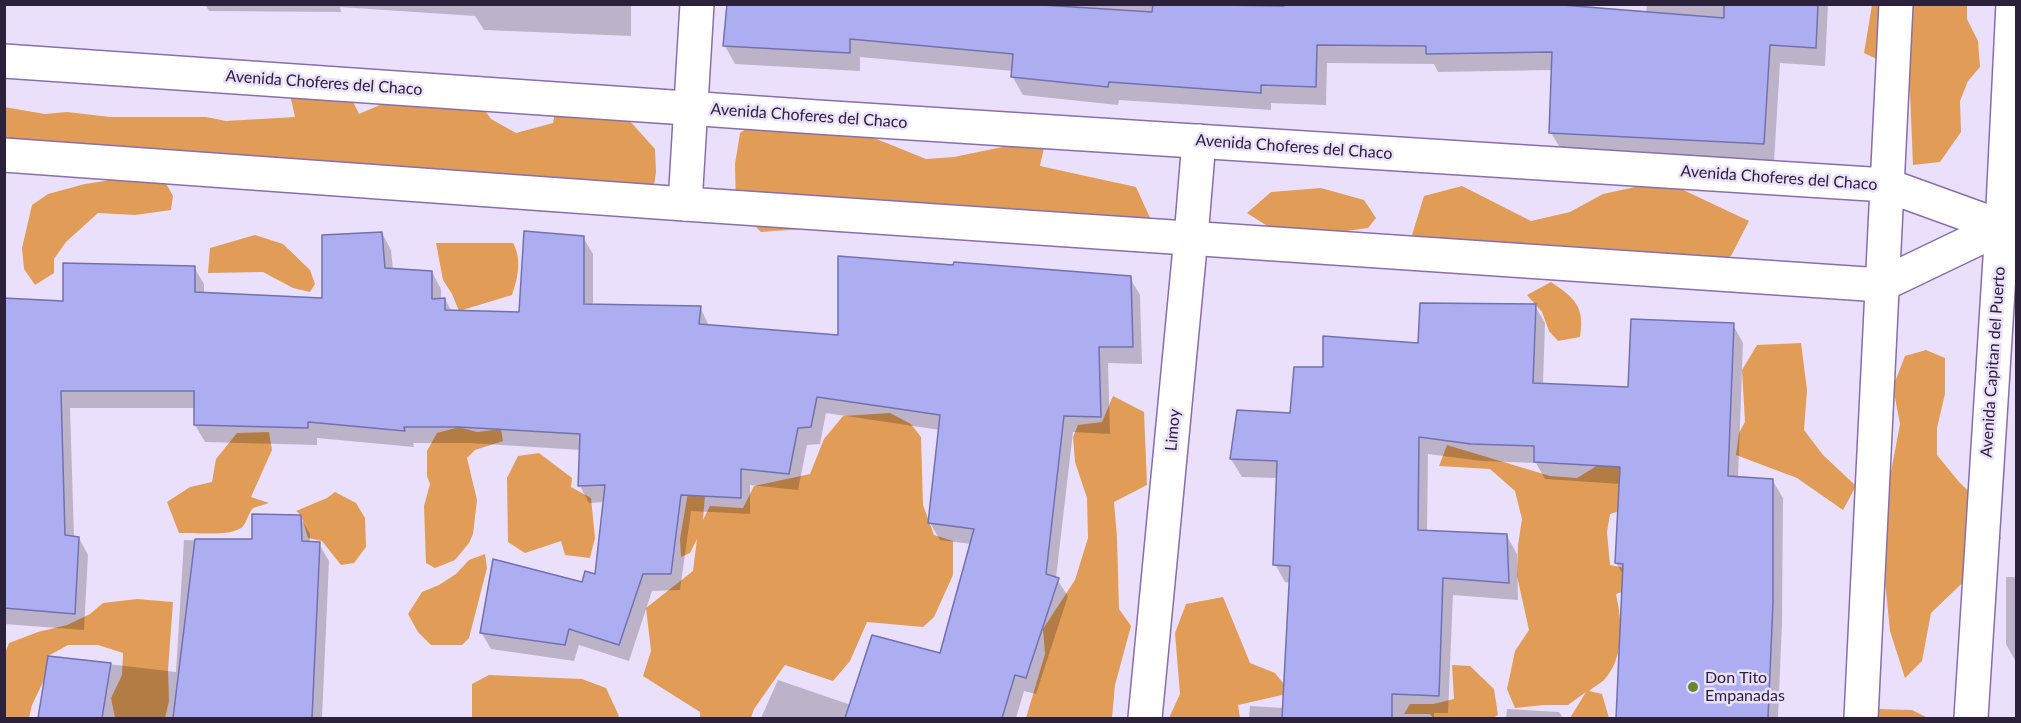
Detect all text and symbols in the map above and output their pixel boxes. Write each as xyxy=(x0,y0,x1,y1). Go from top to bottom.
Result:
street label: Avenida Choferes del Chaco xyxy=(225,67,423,99)
street label: Avenida Choferes del Chaco xyxy=(710,100,908,132)
street label: Avenida Choferes del Chaco xyxy=(1195,131,1393,163)
street label: Avenida Choferes del Chaco xyxy=(1680,162,1878,194)
street label: Avenida Capitan del Puerto xyxy=(1977,266,2009,458)
street label: Limoy xyxy=(1162,408,1184,452)
place label: Don Tito Empanadas xyxy=(1705,668,1785,706)
marker: Don Tito Empanadas xyxy=(1686,680,1700,694)

